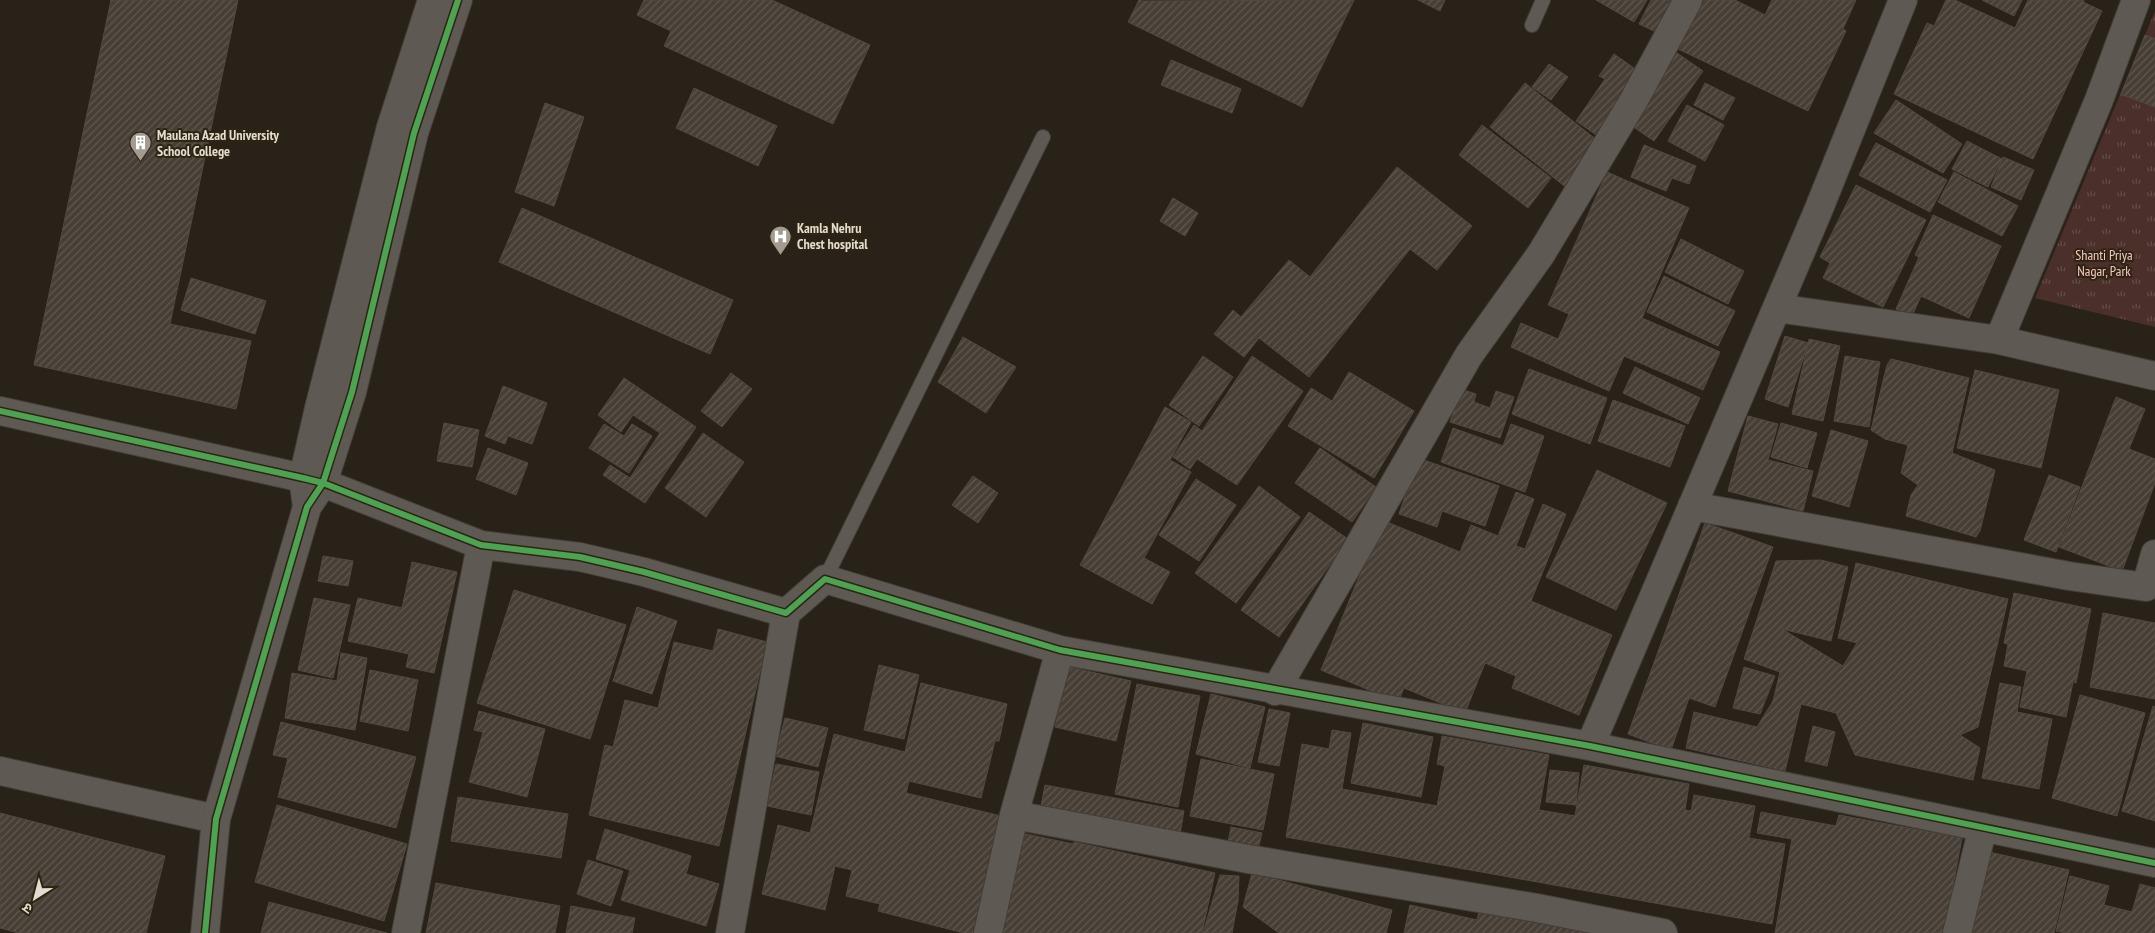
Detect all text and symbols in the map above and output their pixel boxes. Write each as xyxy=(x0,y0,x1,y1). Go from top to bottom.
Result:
place label: Maulana Azad University School College xyxy=(157,126,279,160)
building icon: Maulana Azad University School College xyxy=(129,131,153,162)
place label: Kamla Nehru Chest hospital xyxy=(797,219,868,253)
hospital icon: Kamla Nehru Chest hospital xyxy=(769,224,793,255)
park label: Shanti Priya Nagar, Park xyxy=(2075,246,2133,280)
north arrow xyxy=(10,873,60,923)
text: उ xyxy=(18,898,36,918)

